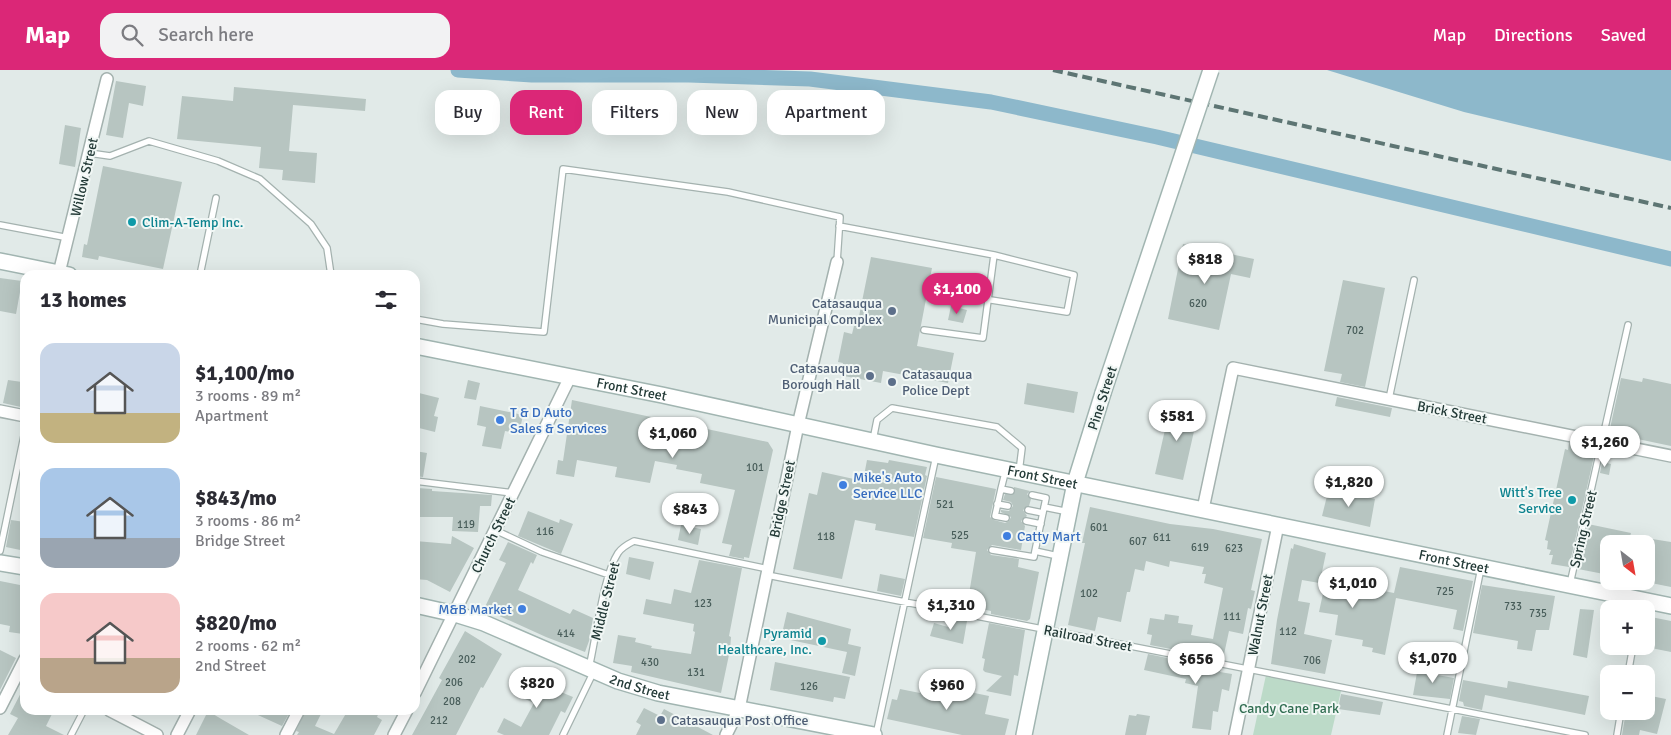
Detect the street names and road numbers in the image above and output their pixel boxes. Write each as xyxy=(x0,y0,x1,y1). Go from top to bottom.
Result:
street label: Willow Street xyxy=(67,136,102,218)
street label: Pine Street xyxy=(1084,364,1121,432)
street label: Front Street xyxy=(595,374,669,405)
street label: Brick Street xyxy=(1416,397,1488,428)
street label: Bridge Street xyxy=(766,459,799,539)
street label: Front Street xyxy=(1006,462,1079,493)
street label: Spring Street xyxy=(1566,489,1601,570)
street label: Church Street xyxy=(468,494,519,576)
street label: Front Street xyxy=(1417,546,1491,577)
street label: Middle Street xyxy=(588,560,623,642)
street label: Walnut Street xyxy=(1244,573,1277,657)
street label: Railroad Street xyxy=(1042,622,1134,655)
street label: 2nd Street xyxy=(607,670,671,704)

